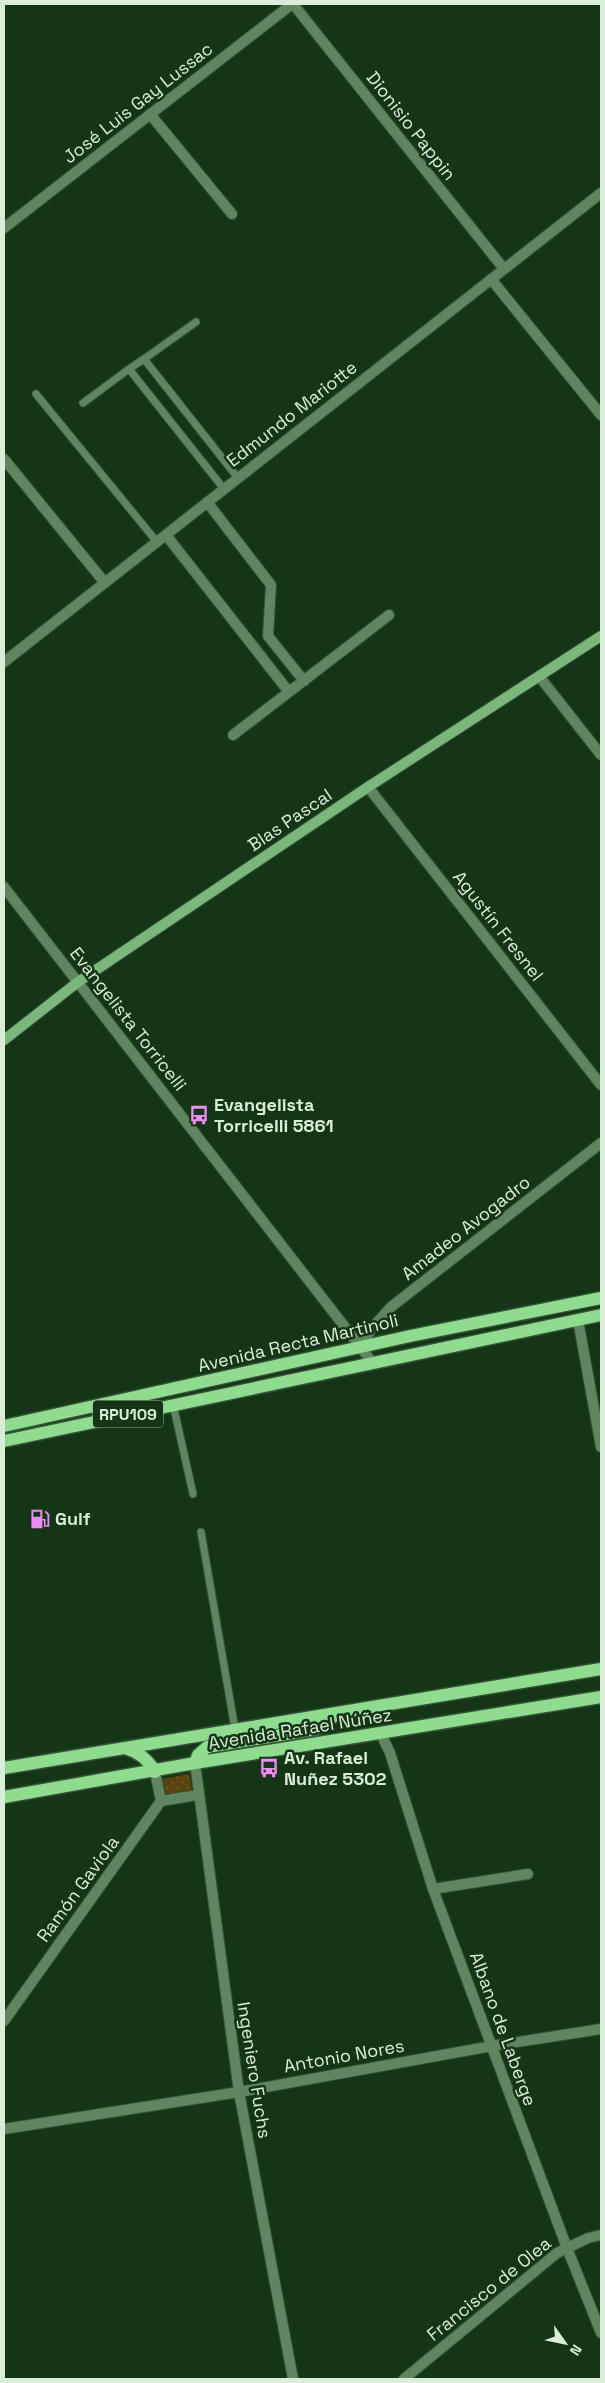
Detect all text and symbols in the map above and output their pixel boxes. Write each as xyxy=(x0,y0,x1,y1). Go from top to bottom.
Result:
street label: José Luis Gay Lussac xyxy=(58,37,217,168)
street label: Dionisio Pappin xyxy=(362,67,461,185)
street label: Edmundo Mariotte xyxy=(222,355,362,472)
street label: Blas Pascal xyxy=(243,783,336,856)
street label: Agustín Fresnel xyxy=(448,866,549,986)
street label: Evangelista Torricelli xyxy=(65,942,192,1095)
place label: Evangelista Torricelli 5861 xyxy=(214,1093,334,1137)
bus stop icon: Evangelista Torricelli 5861 xyxy=(188,1104,210,1126)
street label: Amadeo Avogadro xyxy=(397,1170,535,1285)
street label: Avenida Recta Martinoli xyxy=(195,1308,400,1377)
road number: RPU109 xyxy=(93,1400,163,1428)
place label: Gulf xyxy=(55,1507,91,1530)
fuel station icon: Gulf xyxy=(29,1508,51,1530)
street label: Avenida Rafael Núñez xyxy=(207,1703,393,1754)
place label: Av. Rafael Nuñez 5302 xyxy=(284,1746,387,1790)
bus stop icon: Av. Rafael Nuñez 5302 xyxy=(258,1757,280,1779)
street label: Ramón Gaviola xyxy=(31,1831,124,1946)
street label: Albano de Laberge xyxy=(465,1949,542,2109)
street label: Ingeniero Fuchs xyxy=(232,2000,277,2140)
street label: Antonio Nores xyxy=(282,2034,406,2077)
street label: Francisco de Olea xyxy=(422,2232,555,2346)
north arrow xyxy=(540,2318,590,2368)
text: N xyxy=(566,2341,586,2359)

